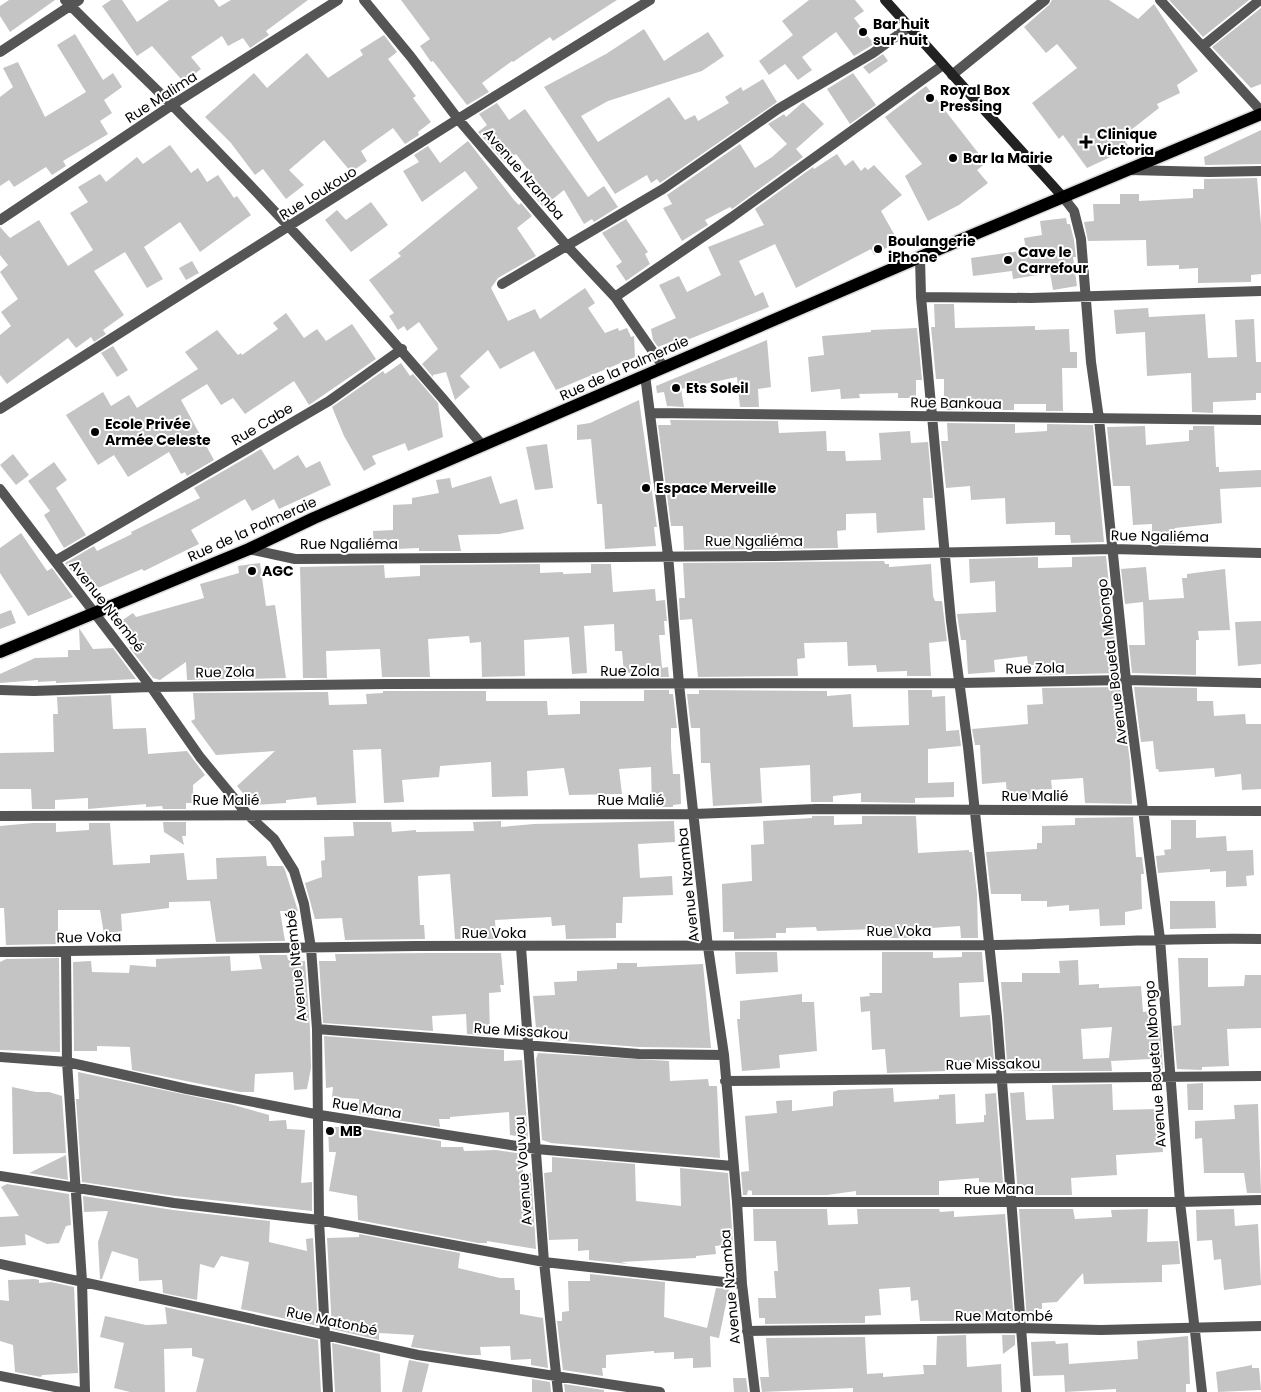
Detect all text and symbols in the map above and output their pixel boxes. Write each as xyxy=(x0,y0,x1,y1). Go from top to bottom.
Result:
place label: Bar huit sur huit xyxy=(873,14,930,50)
marker: Bar huit sur huit xyxy=(857,26,869,38)
street label: Rue Malima xyxy=(121,66,201,128)
place label: Royal Box Pressing xyxy=(940,80,1011,116)
marker: Royal Box Pressing xyxy=(924,92,936,104)
street label: Avenue Nzamba xyxy=(479,124,569,224)
place label: Clinique Victoria xyxy=(1097,124,1157,160)
marker: Clinique Victoria xyxy=(1079,135,1093,149)
place label: Bar la Mairie xyxy=(963,148,1053,168)
marker: Bar la Mairie xyxy=(947,152,959,164)
street label: Rue Loukouo xyxy=(275,161,361,225)
place label: Boulangerie iPhone xyxy=(888,231,976,267)
place label: Cave le Carrefour xyxy=(1018,242,1088,278)
marker: Boulangerie iPhone xyxy=(872,243,884,255)
marker: Cave le Carrefour xyxy=(1002,254,1014,266)
street label: Rue de la Palmeraie xyxy=(556,330,692,405)
place label: Ets Soleil xyxy=(686,378,749,398)
marker: Ets Soleil xyxy=(670,382,682,394)
street label: Rue Bankoua xyxy=(910,392,1002,414)
street label: Rue Cabe xyxy=(228,398,297,450)
place label: Ecole Privée Armée Celeste xyxy=(105,414,211,450)
marker: Ecole Privée Armée Celeste xyxy=(89,426,101,438)
place label: Espace Merveille xyxy=(656,478,777,498)
marker: Espace Merveille xyxy=(640,482,652,494)
street label: Rue de la Palmeraie xyxy=(184,491,320,566)
street label: Rue Ngaliéma xyxy=(1111,525,1209,547)
street label: Rue Ngaliéma xyxy=(705,531,803,551)
street label: Rue Ngaliéma xyxy=(300,534,398,554)
street label: Avenue Ntembé xyxy=(64,556,150,657)
place label: AGC xyxy=(262,561,294,581)
marker: AGC xyxy=(246,565,258,577)
street label: Avenue Boueta Mbongo xyxy=(1092,578,1132,746)
street label: Rue Zola xyxy=(1005,657,1065,679)
street label: Rue Zola xyxy=(195,661,255,683)
street label: Rue Zola xyxy=(600,661,660,681)
street label: Rue Malié xyxy=(1002,786,1069,806)
street label: Rue Malié xyxy=(193,790,260,810)
street label: Rue Malié xyxy=(598,790,665,810)
street label: Avenue Nzamba xyxy=(672,827,704,943)
street label: Avenue Ntembé xyxy=(280,909,312,1023)
street label: Rue Voka xyxy=(867,921,932,941)
street label: Rue Voka xyxy=(462,923,527,943)
street label: Rue Voka xyxy=(56,926,122,948)
street label: Avenue Boueta Mbongo xyxy=(1139,980,1171,1148)
street label: Rue Missakou xyxy=(473,1018,569,1044)
street label: Rue Missakou xyxy=(946,1053,1040,1075)
street label: Rue Mana xyxy=(331,1093,403,1123)
street label: Avenue Vouvou xyxy=(509,1116,537,1226)
place label: MB xyxy=(340,1121,362,1141)
marker: MB xyxy=(324,1125,336,1137)
street label: Rue Mana xyxy=(964,1179,1034,1199)
street label: Avenue Nzamba xyxy=(715,1229,745,1345)
street label: Rue Matonbé xyxy=(285,1302,380,1340)
street label: Rue Matombé xyxy=(955,1306,1053,1326)

